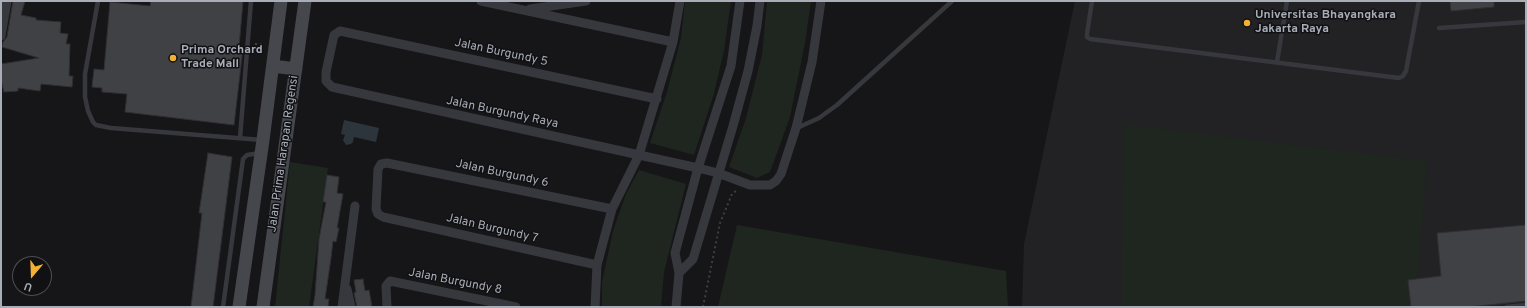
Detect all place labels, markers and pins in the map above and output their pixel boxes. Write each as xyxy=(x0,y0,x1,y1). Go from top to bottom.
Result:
place label: Universitas Bhayangkara Jakarta Raya xyxy=(1255,9,1396,37)
marker: Universitas Bhayangkara Jakarta Raya xyxy=(1242,18,1252,28)
place label: Prima Orchard Trade Mall xyxy=(181,44,263,72)
marker: Prima Orchard Trade Mall xyxy=(168,53,178,63)

